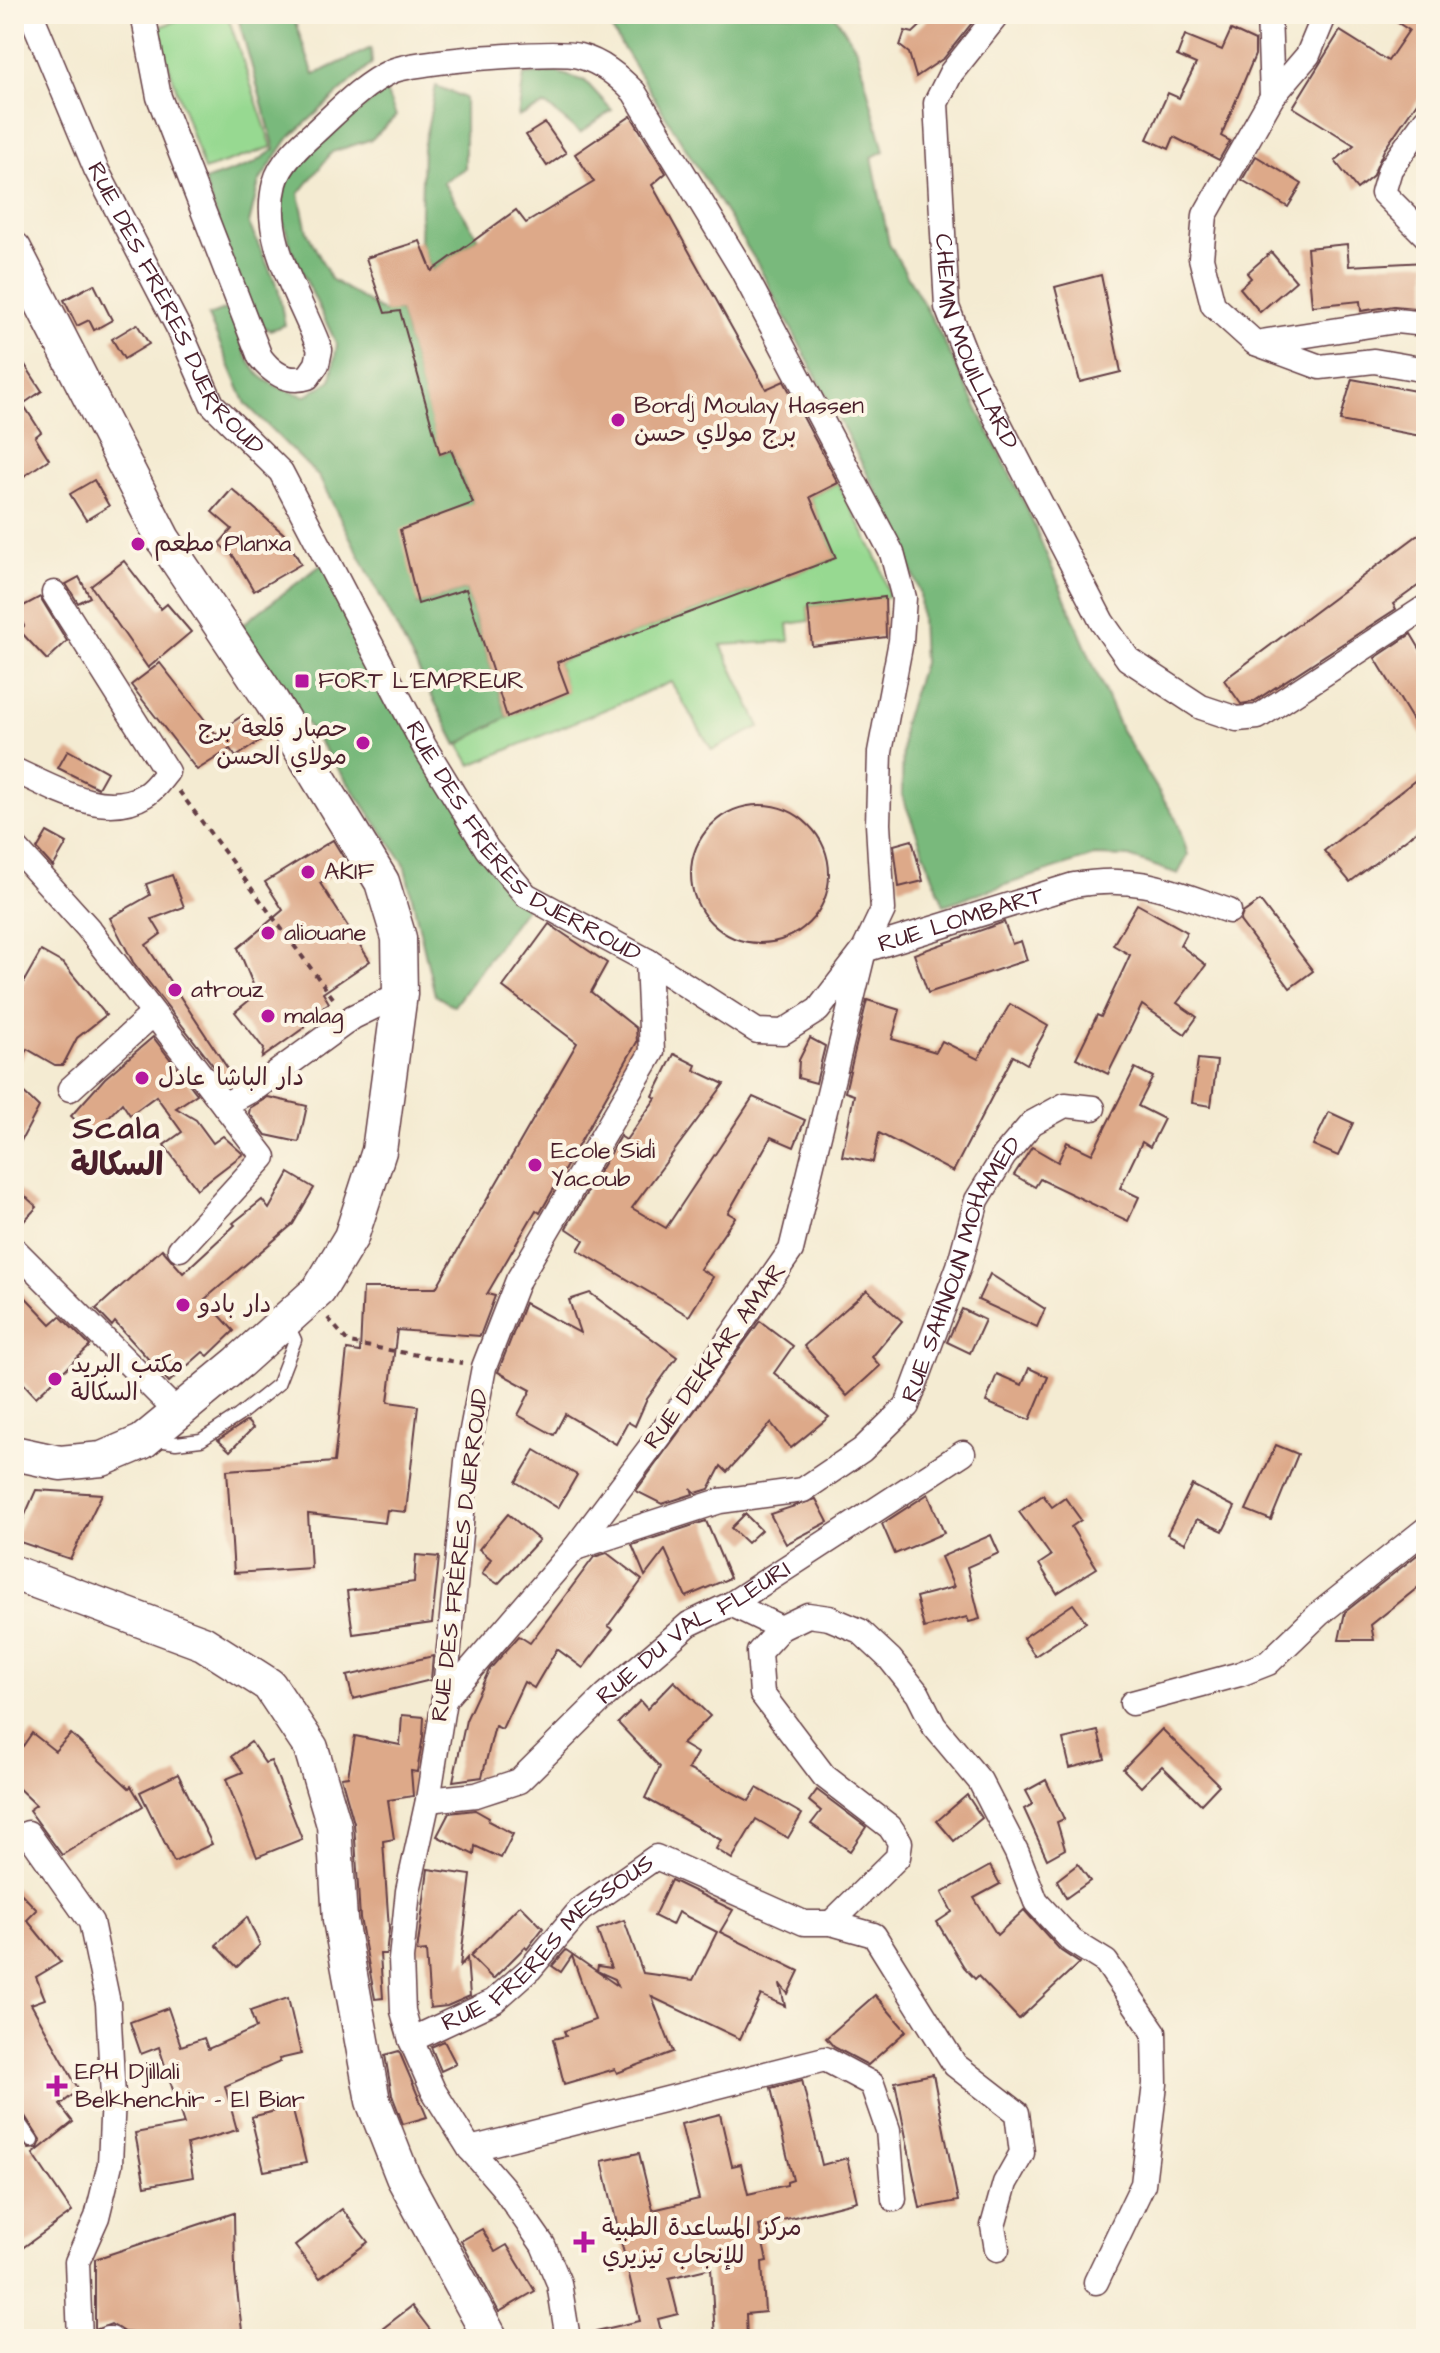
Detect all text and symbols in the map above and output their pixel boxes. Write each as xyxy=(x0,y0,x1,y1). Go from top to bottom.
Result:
street label: RUE DES FRÈRES DJERROUD xyxy=(78,156,272,463)
street label: CHEMIN MOUILLARD xyxy=(926,233,1027,455)
place label: Bordj Moulay Hassen برج مولاي حسن xyxy=(634,389,864,451)
marker: Bordj Moulay Hassen برج مولاي حسن xyxy=(609,411,627,429)
place label: مطعم Planxa xyxy=(154,527,291,561)
marker: مطعم Planxa xyxy=(129,535,147,553)
place label: FORT L'EMPREUR xyxy=(318,664,524,698)
marker: FORT L'EMPREUR xyxy=(293,672,311,690)
place label: حصار قلعة برج مولاي الحسن xyxy=(198,712,347,774)
street label: RUE DES FRÈRES DJERROUD xyxy=(397,715,647,971)
marker: حصار قلعة برج مولاي الحسن xyxy=(354,734,372,752)
place label: AKIF xyxy=(324,855,375,889)
marker: AKIF xyxy=(299,863,317,881)
street label: RUE LOMBART xyxy=(874,878,1048,962)
place label: aliouane xyxy=(284,916,367,950)
marker: aliouane xyxy=(259,924,277,942)
place label: atrouz xyxy=(191,973,264,1007)
marker: atrouz xyxy=(166,981,184,999)
place label: malag xyxy=(284,999,343,1034)
marker: malag xyxy=(259,1007,277,1025)
place label: دار الباشا عادل xyxy=(158,1061,304,1095)
marker: دار الباشا عادل xyxy=(133,1069,151,1087)
district label: Scala السكالة xyxy=(70,1106,164,1188)
street label: RUE SAHNOUN MOHAMED xyxy=(893,1129,1030,1407)
place label: Ecole Sidi Yacoub xyxy=(551,1134,656,1196)
marker: Ecole Sidi Yacoub xyxy=(526,1156,544,1174)
street label: RUE DEKKAR AMAR xyxy=(636,1256,794,1456)
place label: دار بادو xyxy=(197,1288,271,1322)
marker: دار بادو xyxy=(174,1296,192,1314)
place label: مكتب البريد السكالة xyxy=(71,1348,183,1410)
marker: مكتب البريد السكالة xyxy=(46,1370,64,1388)
street label: RUE DES FRÈRES DJERROUD xyxy=(423,1387,497,1723)
street label: RUE DU VAL FLEURI xyxy=(589,1553,797,1713)
street label: RUE FRERES MESSOUS xyxy=(436,1846,661,2040)
place label: EPH Djillali Belkhenchir - El Biar xyxy=(75,2055,305,2117)
marker: EPH Djillali Belkhenchir - El Biar xyxy=(46,2075,68,2097)
place label: مركز المساعدة الطبية للإنجاب تيزيري xyxy=(602,2211,802,2273)
marker: مركز المساعدة الطبية للإنجاب تيزيري xyxy=(573,2231,595,2253)

